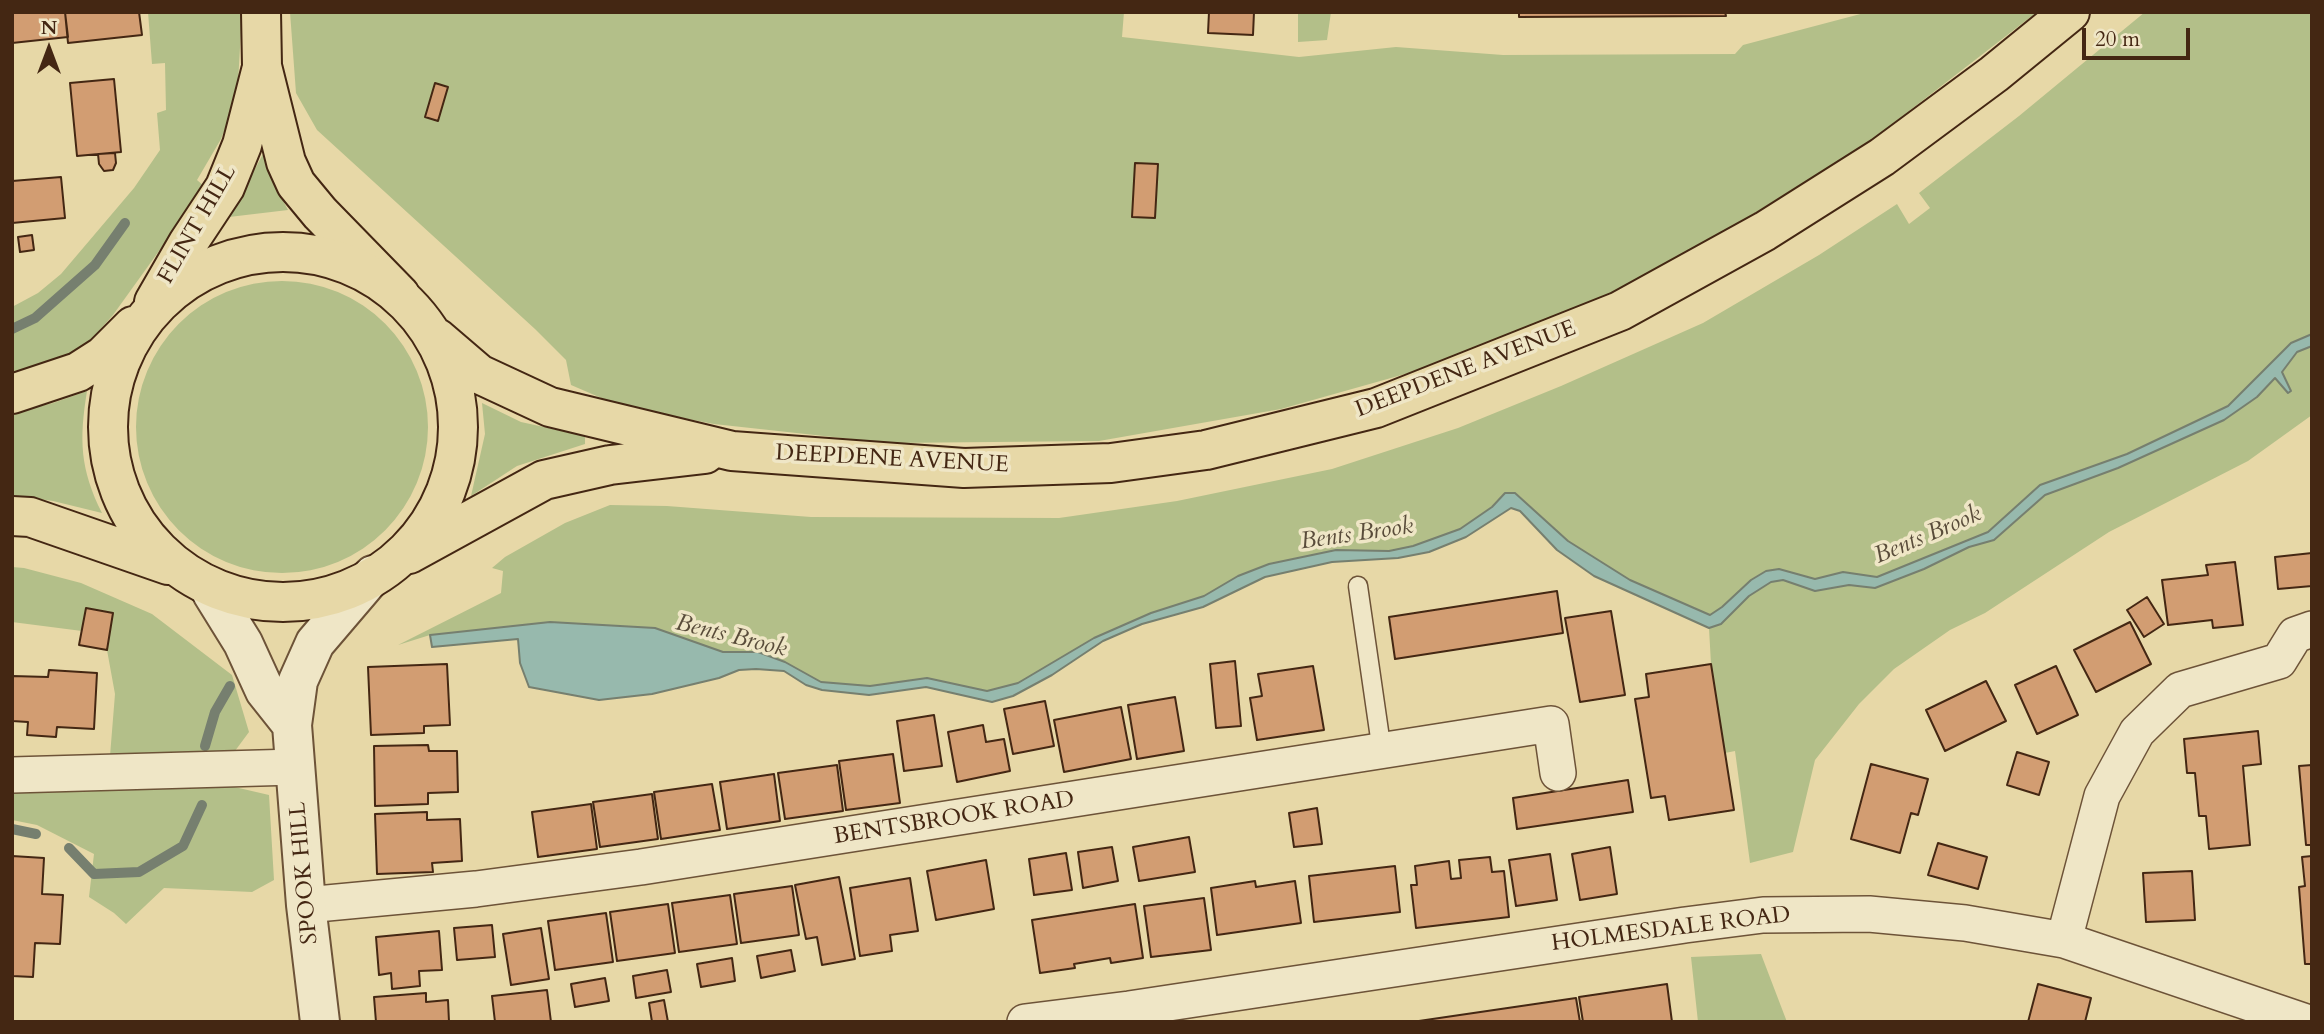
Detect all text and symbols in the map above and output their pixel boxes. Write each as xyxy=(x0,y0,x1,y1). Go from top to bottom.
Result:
north arrow xyxy=(14,14,84,84)
scale bar xyxy=(2086,14,2194,58)
text: N xyxy=(41,15,57,41)
text: 20 m xyxy=(2095,25,2140,54)
street label: FLINT HILL xyxy=(153,161,243,289)
street label: DEEPDENE AVENUE xyxy=(1352,315,1580,425)
street label: DEEPDENE AVENUE xyxy=(775,440,1009,480)
water label: Bents Brook xyxy=(1870,501,1986,571)
water label: Bents Brook xyxy=(1299,513,1415,557)
water label: Bents Brook xyxy=(672,609,790,665)
street label: BENTSBROOK ROAD xyxy=(832,786,1076,852)
street label: SPOOK HILL xyxy=(285,801,325,945)
street label: HOLMESDALE ROAD xyxy=(1550,902,1792,958)

